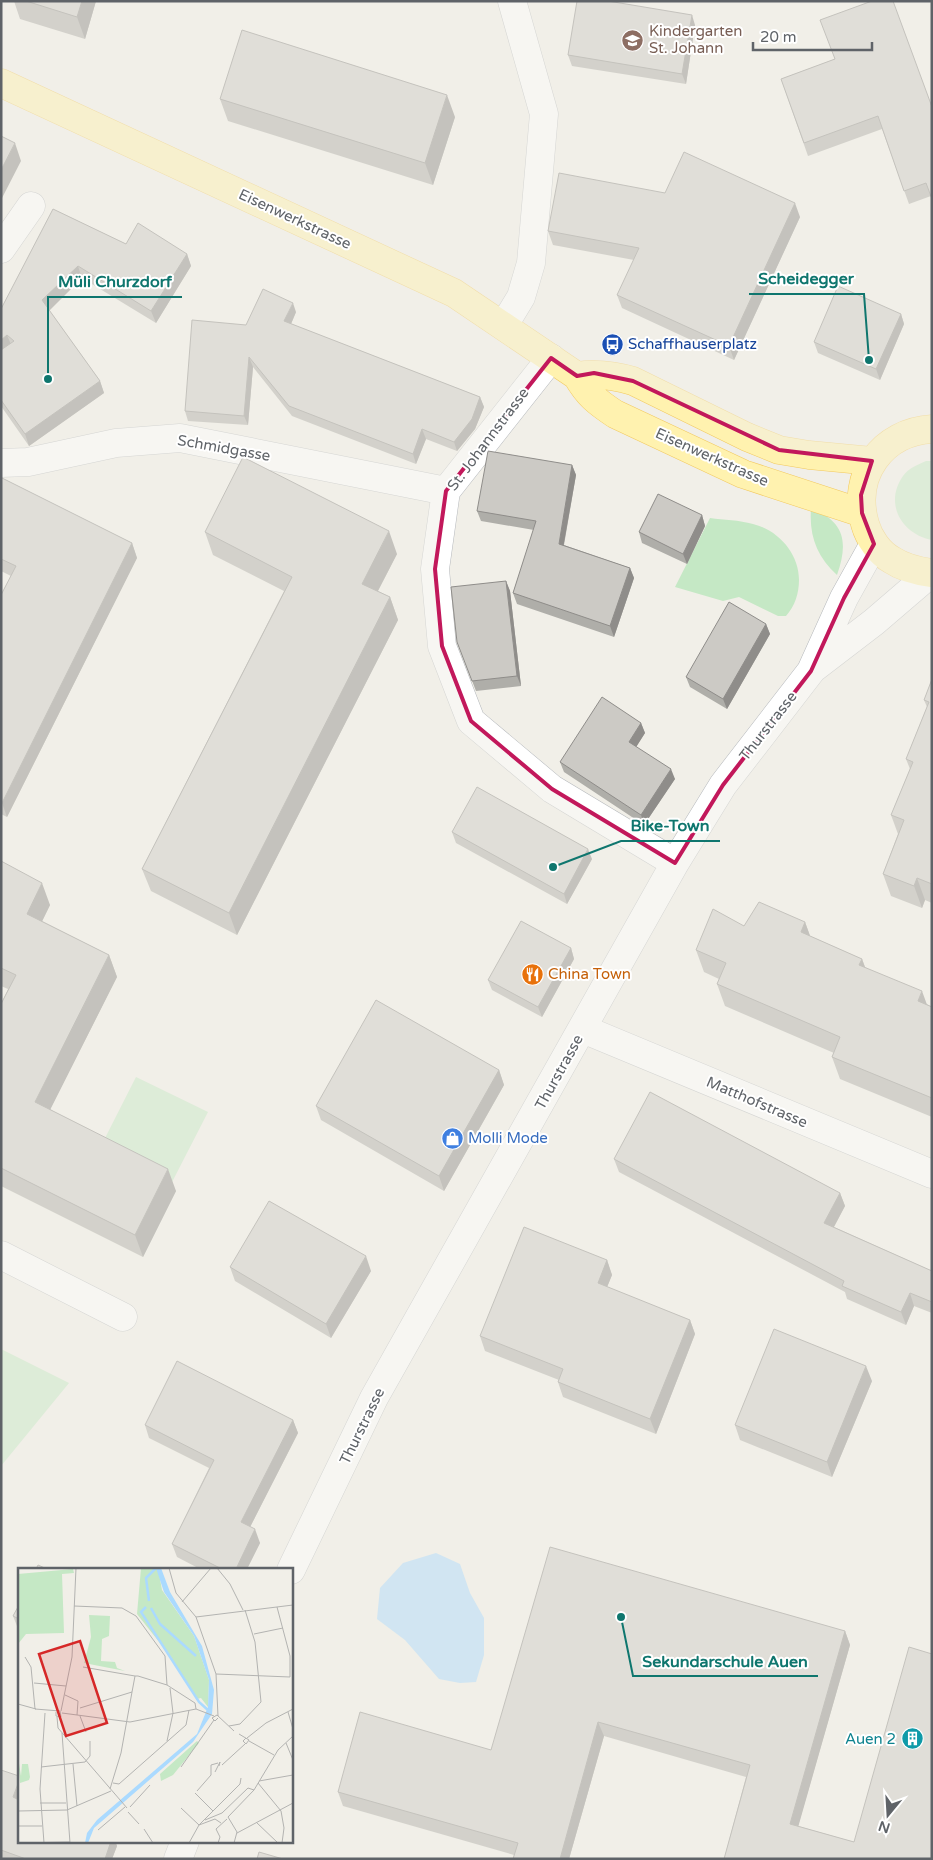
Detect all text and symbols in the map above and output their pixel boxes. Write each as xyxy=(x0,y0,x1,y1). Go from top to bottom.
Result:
scale bar xyxy=(753,20,872,52)
place label: Kindergarten St. Johann xyxy=(649,22,742,57)
school or university icon: Kindergarten St. Johann xyxy=(621,28,645,52)
text: 20 m xyxy=(760,28,797,46)
street label: Eisenwerkstrasse xyxy=(236,185,354,253)
callout: Scheidegger xyxy=(749,263,864,294)
callout: Müli Churzdorf xyxy=(48,266,182,297)
text: Scheidegger xyxy=(758,269,855,289)
text: Müli Churzdorf xyxy=(58,272,173,292)
bus stop icon: Schaffhauserplatz xyxy=(600,332,624,356)
place label: Schaffhauserplatz xyxy=(628,335,757,353)
street label: St. Johannstrasse xyxy=(443,384,533,494)
street label: Eisenwerkstrasse xyxy=(653,424,771,490)
street label: Schmidgasse xyxy=(176,431,272,465)
street label: Thurstrasse xyxy=(735,688,801,764)
callout: Bike-Town xyxy=(621,810,720,841)
text: Bike-Town xyxy=(631,816,709,836)
restaurant icon: China Town xyxy=(520,962,544,986)
place label: China Town xyxy=(548,965,631,983)
street label: Thurstrasse xyxy=(531,1031,587,1113)
street label: Matthofstrasse xyxy=(704,1073,810,1131)
shop icon: Molli Mode xyxy=(440,1126,464,1150)
place label: Molli Mode xyxy=(468,1129,548,1147)
street label: Thurstrasse xyxy=(336,1385,388,1467)
inset map xyxy=(18,1568,292,1842)
callout: Sekundarschule Auen xyxy=(633,1645,818,1676)
text: Sekundarschule Auen xyxy=(642,1652,808,1672)
building icon: Auen 2 xyxy=(900,1727,924,1751)
place label: Auen 2 xyxy=(845,1730,896,1748)
north arrow xyxy=(863,1790,913,1840)
text: N xyxy=(876,1817,892,1837)

